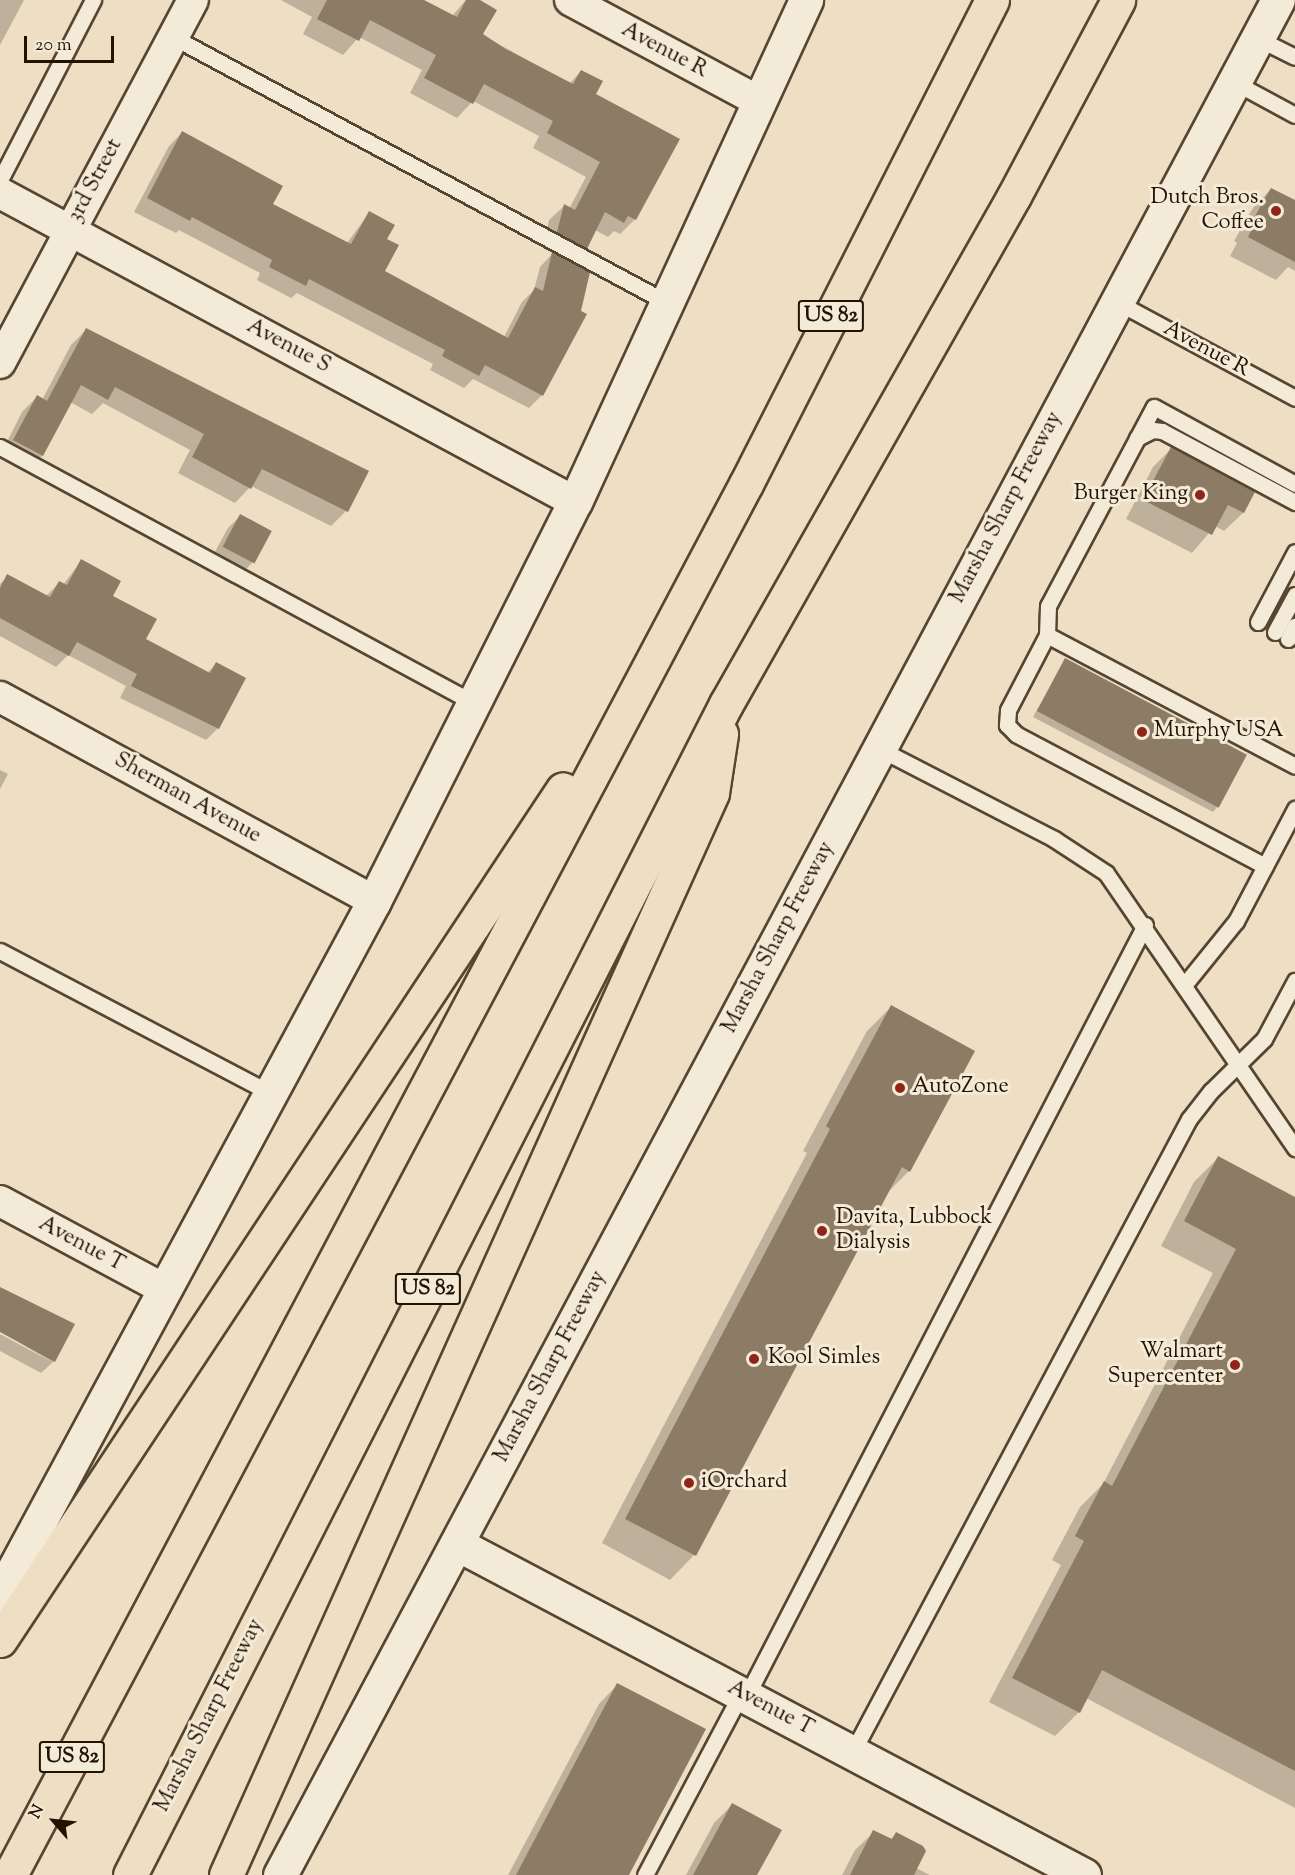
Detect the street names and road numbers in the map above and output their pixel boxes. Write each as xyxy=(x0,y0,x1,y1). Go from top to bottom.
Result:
street label: Avenue R xyxy=(616,17,712,85)
street label: 3rd Street xyxy=(63,135,129,227)
road number: US 82 xyxy=(796,298,866,334)
street label: Avenue S xyxy=(241,314,335,380)
street label: Avenue R xyxy=(1158,316,1254,384)
street label: Marsha Sharp Freeway xyxy=(945,408,1069,608)
street label: Sherman Avenue xyxy=(109,748,265,850)
street label: Marsha Sharp Freeway xyxy=(717,838,841,1038)
street label: Avenue T xyxy=(33,1211,129,1279)
street label: Marsha Sharp Freeway xyxy=(489,1267,613,1467)
road number: US 82 xyxy=(394,1271,462,1307)
street label: Marsha Sharp Freeway xyxy=(150,1615,270,1817)
street label: Avenue T xyxy=(722,1675,818,1743)
road number: US 82 xyxy=(38,1739,106,1775)

